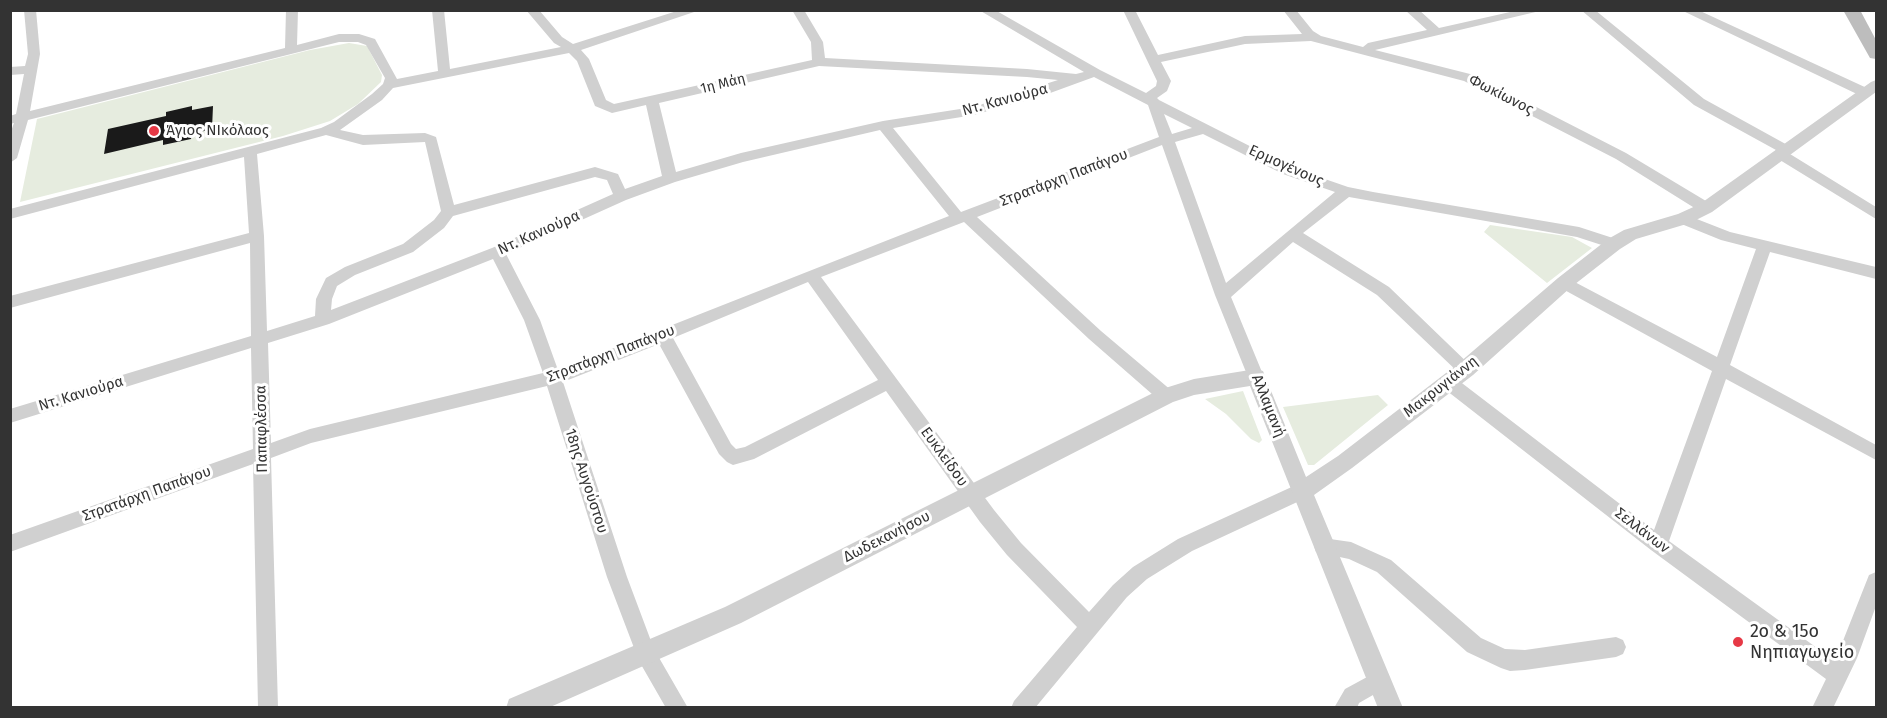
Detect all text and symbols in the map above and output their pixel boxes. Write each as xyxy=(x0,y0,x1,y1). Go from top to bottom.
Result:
street label: 1η Μάη xyxy=(699,70,747,98)
street label: Φωκίωνος xyxy=(1466,71,1536,119)
street label: Ντ. Κανιούρα xyxy=(960,80,1050,120)
place label: Άγιος ΝΙκόλαος xyxy=(166,122,269,140)
marker: Άγιος ΝΙκόλαος xyxy=(147,124,161,138)
street label: Ερμογένους xyxy=(1246,142,1326,190)
street label: Στρατάρχη Παπάγου xyxy=(998,145,1130,211)
street label: Ντ. Κανιούρα xyxy=(495,207,583,259)
street label: Στρατάρχη Παπάγου xyxy=(545,321,677,387)
street label: Μακρυγιάννη xyxy=(1400,352,1482,422)
street label: Αλλαμανή xyxy=(1247,372,1289,440)
street label: Ντ. Κανιούρα xyxy=(36,373,126,415)
street label: Παπαφλέσσα xyxy=(252,385,272,473)
street label: Ευκλείδου xyxy=(916,424,972,490)
street label: 18ης Αυγούστου xyxy=(561,426,611,536)
street label: Στρατάρχη Παπάγου xyxy=(80,462,214,526)
street label: Σελλάνων xyxy=(1611,505,1673,557)
street label: Δωδεκανήσου xyxy=(841,507,933,567)
place label: 2ο & 15ο Νηπιαγωγείο xyxy=(1750,621,1854,664)
marker: 2ο & 15ο Νηπιαγωγείο xyxy=(1731,635,1745,649)

